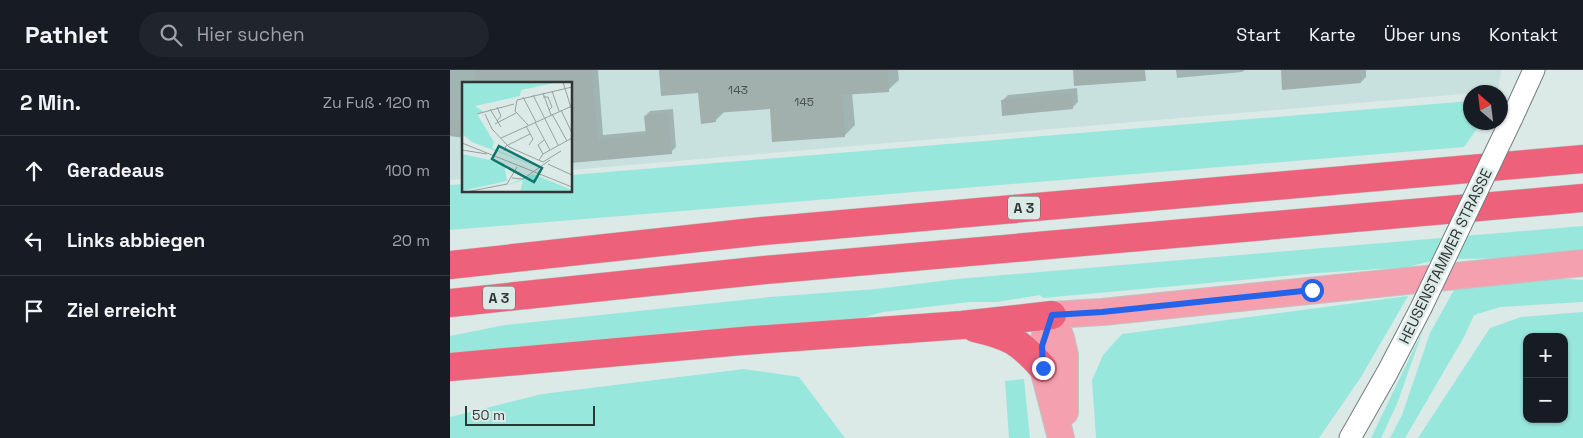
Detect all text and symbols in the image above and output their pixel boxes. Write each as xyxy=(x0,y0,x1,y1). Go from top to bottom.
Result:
search box xyxy=(139,12,489,57)
text: Pathlet xyxy=(25,19,109,50)
icon: search xyxy=(157,21,185,49)
text: Hier suchen xyxy=(197,22,305,47)
text: Start xyxy=(1236,23,1281,46)
text: Karte xyxy=(1309,23,1356,46)
text: Über uns xyxy=(1384,23,1461,46)
text: Kontakt xyxy=(1489,23,1558,46)
inset map xyxy=(462,82,572,192)
house number: 143 xyxy=(728,82,748,98)
north arrow xyxy=(1463,85,1508,130)
text: 2 Min. xyxy=(20,89,81,116)
text: Zu Fuß · 120 m xyxy=(323,92,430,113)
house number: 145 xyxy=(794,94,814,110)
icon: ahead xyxy=(20,157,48,185)
text: Geradeaus xyxy=(67,158,164,183)
text: 100 m xyxy=(385,160,430,181)
street label: HEUSENSTAMMER STRASSE xyxy=(1394,165,1496,347)
road number: A 3 xyxy=(1008,196,1040,220)
icon: left xyxy=(20,227,48,255)
text: Links abbiegen xyxy=(67,228,205,253)
text: 20 m xyxy=(392,230,430,251)
route start xyxy=(1301,279,1324,302)
road number: A 3 xyxy=(483,287,515,310)
icon: arrive xyxy=(20,297,48,325)
text: Ziel erreicht xyxy=(67,298,177,323)
map controls xyxy=(1523,333,1568,423)
button: + xyxy=(1523,333,1568,378)
route end xyxy=(1032,357,1055,380)
button: − xyxy=(1523,378,1568,423)
scale bar xyxy=(465,403,595,426)
text: 50 m xyxy=(472,406,505,424)

